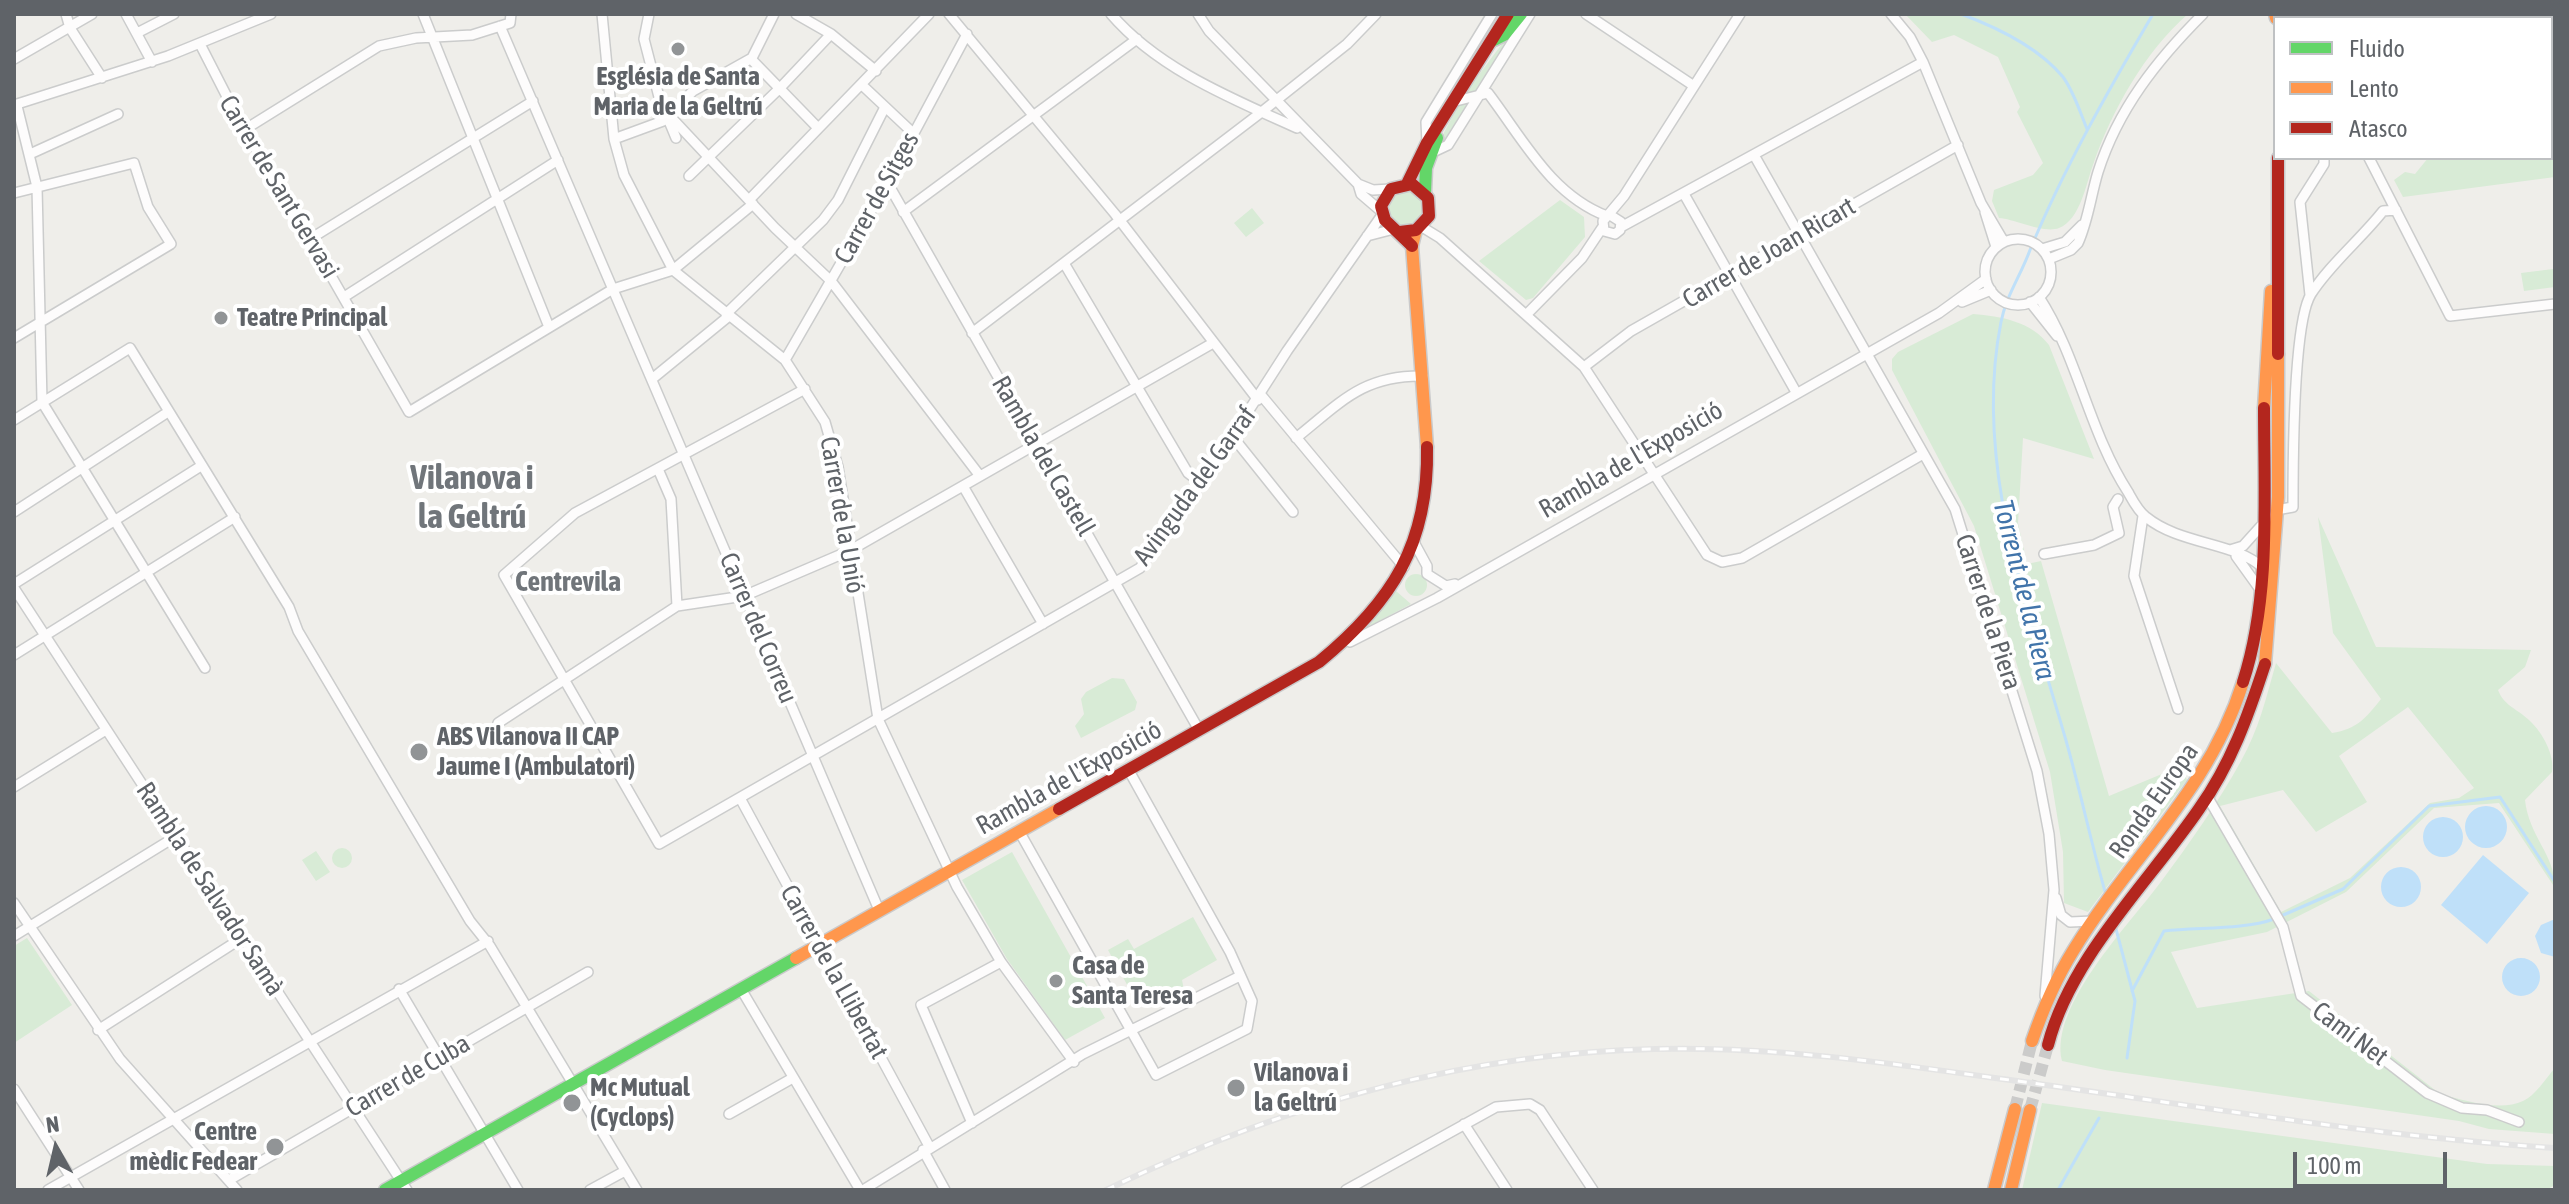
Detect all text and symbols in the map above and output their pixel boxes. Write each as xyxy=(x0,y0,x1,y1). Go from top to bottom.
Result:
legend xyxy=(2273,16,2553,160)
text: Fluido xyxy=(2349,35,2405,62)
marker: Església de Santa Maria de la Geltrú xyxy=(669,40,687,58)
place label: Església de Santa Maria de la Geltrú xyxy=(593,61,763,122)
text: Lento xyxy=(2349,75,2399,102)
street label: Carrer de Sant Gervasi xyxy=(212,90,346,284)
text: Atasco xyxy=(2349,115,2407,142)
street label: Carrer de Sitges xyxy=(828,127,926,269)
street label: Carrer de Joan Ricart xyxy=(1677,191,1861,315)
place label: Teatre Principal xyxy=(237,302,387,334)
marker: Teatre Principal xyxy=(212,309,230,327)
street label: Rambla del Castell xyxy=(985,371,1101,541)
street label: Rambla de l'Exposició xyxy=(1534,395,1728,525)
street label: Avinguda del Garraf xyxy=(1127,401,1263,571)
street label: Carrer de la Unió xyxy=(813,434,871,596)
district label: Vilanova i la Geltrú xyxy=(410,458,534,538)
water label: Torrent de la Piera xyxy=(1985,497,2063,683)
street label: Carrer de la Piera xyxy=(1948,530,2028,694)
street label: Carrer del Correu xyxy=(712,548,804,708)
district label: Centrevila xyxy=(515,565,621,599)
street label: Rambla de l'Exposició xyxy=(971,714,1167,842)
place label: ABS Vilanova II CAP Jaume I (Ambulatori) xyxy=(437,721,635,782)
street label: Ronda Europa xyxy=(2103,737,2205,865)
marker: ABS Vilanova II CAP Jaume I (Ambulatori) xyxy=(408,741,430,763)
street label: Rambla de Salvador Samà xyxy=(129,776,291,1002)
street label: Carrer de la Llibertat xyxy=(773,880,895,1064)
place label: Casa de Santa Teresa xyxy=(1072,950,1193,1012)
marker: Casa de Santa Teresa xyxy=(1047,972,1065,990)
street label: Camí Net xyxy=(2306,995,2394,1073)
street label: Carrer de Cuba xyxy=(340,1028,476,1124)
place label: Vilanova i la Geltrú xyxy=(1254,1057,1348,1118)
place label: Mc Mutual (Cyclops) xyxy=(590,1072,690,1134)
marker: Vilanova i la Geltrú xyxy=(1225,1077,1247,1099)
marker: Mc Mutual (Cyclops) xyxy=(561,1092,583,1114)
north arrow xyxy=(16,1108,96,1188)
text: N xyxy=(44,1110,61,1138)
place label: Centre mèdic Fedear xyxy=(130,1116,257,1178)
marker: Centre mèdic Fedear xyxy=(264,1136,286,1158)
scale bar xyxy=(2297,1136,2451,1186)
text: 100 m xyxy=(2307,1152,2361,1179)

